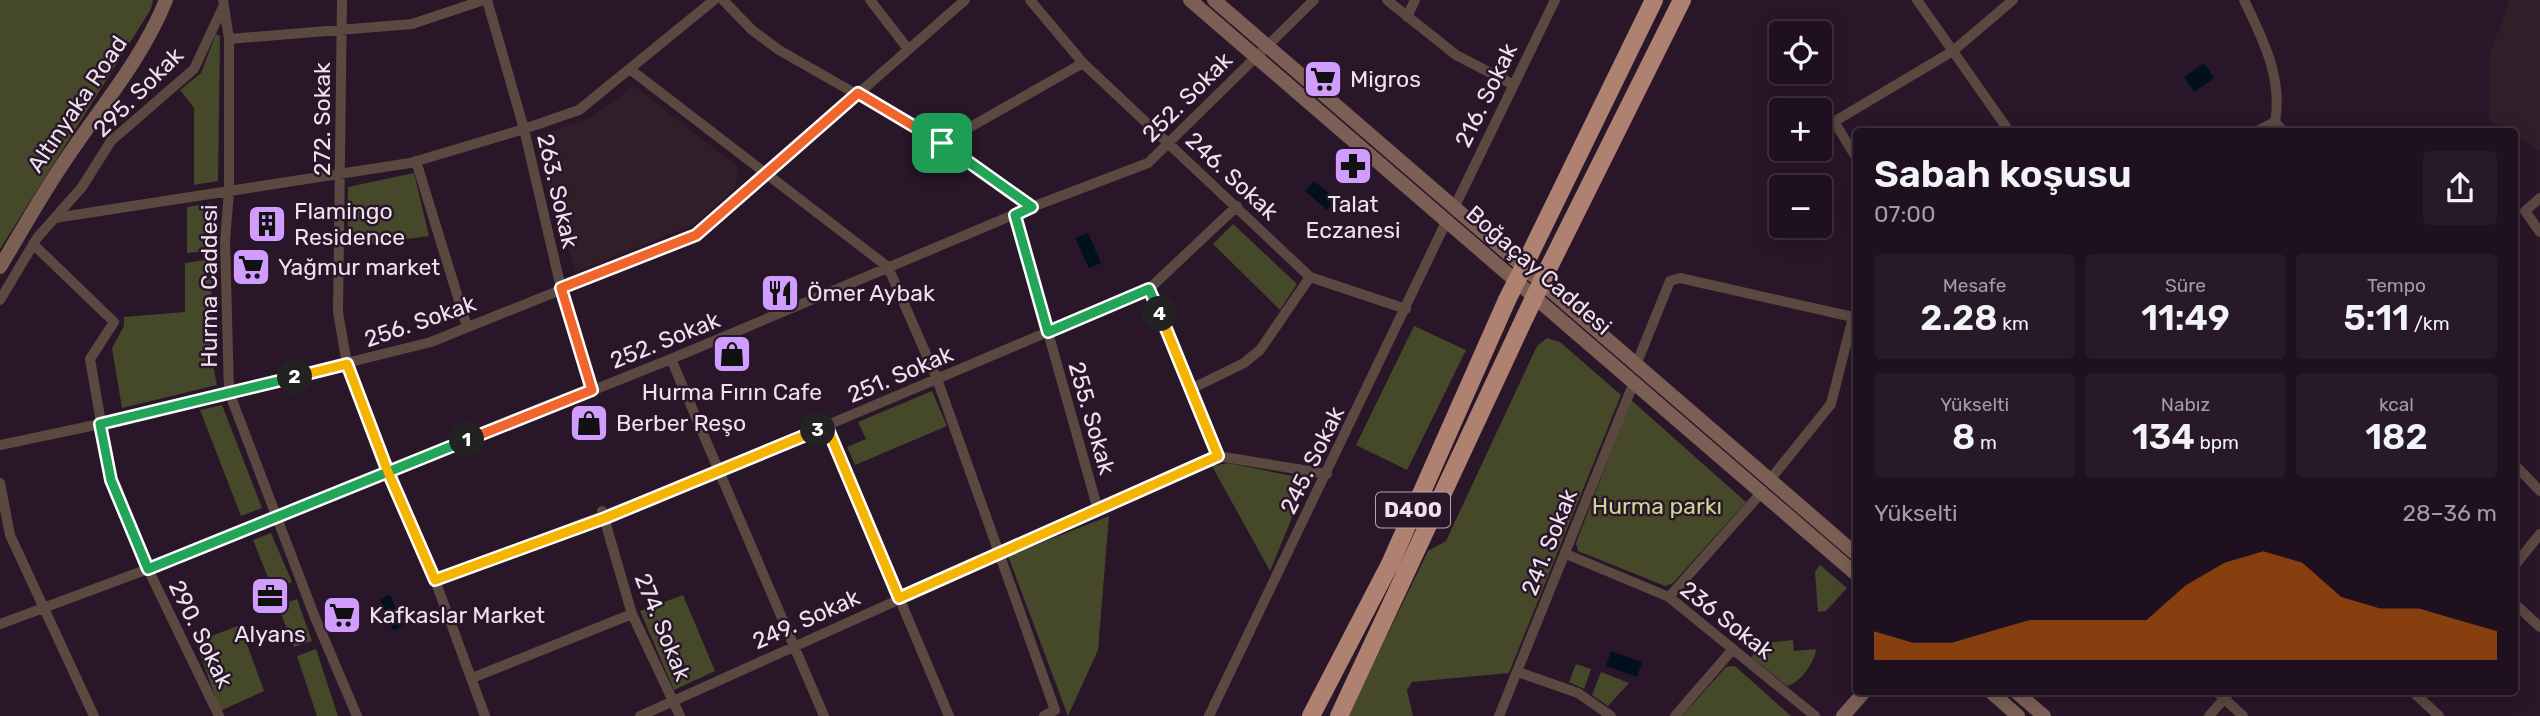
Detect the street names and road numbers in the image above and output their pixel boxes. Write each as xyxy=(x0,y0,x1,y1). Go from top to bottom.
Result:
street label: Altınyaka Road xyxy=(21,30,133,178)
street label: 216. Sokak xyxy=(1449,38,1523,152)
street label: 295. Sokak xyxy=(87,41,189,143)
street label: 252. Sokak xyxy=(1136,46,1238,148)
street label: 272. Sokak xyxy=(308,62,336,176)
street label: 246. Sokak xyxy=(1180,126,1284,226)
street label: 263. Sokak xyxy=(531,131,585,251)
street label: Boğaçay Caddesi xyxy=(1461,199,1617,341)
street label: Hurma Caddesi xyxy=(195,204,223,368)
street label: 256. Sokak xyxy=(361,289,480,353)
street label: 252. Sokak xyxy=(606,305,724,375)
street label: 251. Sokak xyxy=(843,339,957,409)
street label: 255. Sokak xyxy=(1063,359,1121,478)
street label: 245. Sokak xyxy=(1274,402,1350,518)
street label: 241. Sokak xyxy=(1515,485,1583,599)
road number: D400 xyxy=(1376,492,1450,528)
street label: 274. Sokak xyxy=(629,569,697,685)
street label: 290. Sokak xyxy=(163,575,239,693)
street label: 236 Sokak xyxy=(1675,575,1779,665)
street label: 249. Sokak xyxy=(748,583,864,655)

